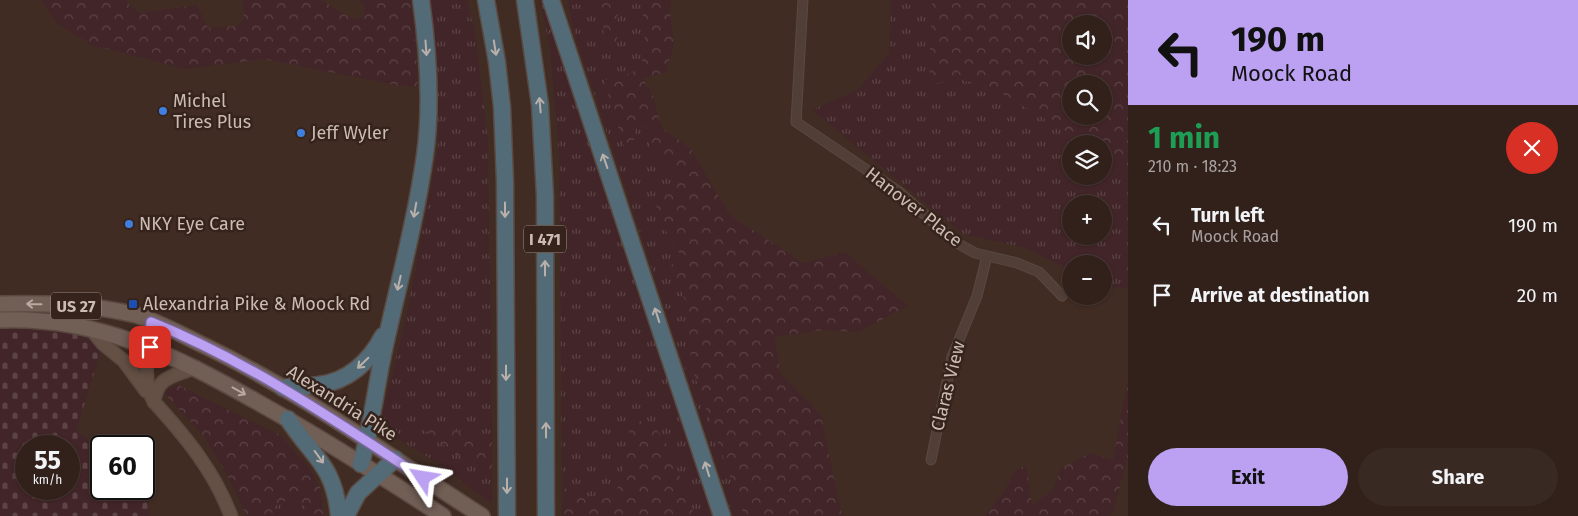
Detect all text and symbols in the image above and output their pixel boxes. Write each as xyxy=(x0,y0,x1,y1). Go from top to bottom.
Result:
map controls xyxy=(1062,15,1112,305)
button: sound xyxy=(1062,15,1112,65)
text: 190 m xyxy=(1231,18,1325,60)
icon: left xyxy=(1148,20,1213,85)
one-way arrow xyxy=(422,40,431,56)
one-way arrow xyxy=(490,40,500,56)
text: Moock Road xyxy=(1231,60,1352,87)
button: search xyxy=(1062,75,1112,125)
place label: Michel Tires Plus xyxy=(173,90,251,133)
one-way arrow xyxy=(535,98,545,114)
marker: Michel Tires Plus xyxy=(157,105,169,117)
text: 1 min xyxy=(1148,120,1220,156)
place label: Jeff Wyler xyxy=(311,122,389,144)
button: close xyxy=(1506,122,1558,174)
marker: Jeff Wyler xyxy=(295,127,307,139)
button: layers xyxy=(1062,135,1112,185)
one-way arrow xyxy=(600,154,609,169)
text: 210 m · 18:23 xyxy=(1148,157,1237,176)
street label: Hanover Place xyxy=(861,162,967,252)
button: + xyxy=(1062,195,1112,245)
one-way arrow xyxy=(410,202,419,218)
one-way arrow xyxy=(500,202,510,218)
text: Turn left xyxy=(1191,204,1265,227)
icon: left xyxy=(1148,211,1176,239)
place label: NKY Eye Care xyxy=(139,213,245,235)
text: 190 m xyxy=(1508,214,1558,237)
marker: NKY Eye Care xyxy=(123,218,135,230)
road number: I 471 xyxy=(524,225,566,252)
text: Moock Road xyxy=(1191,227,1279,246)
button: − xyxy=(1062,255,1112,305)
one-way arrow xyxy=(540,260,550,276)
one-way arrow xyxy=(394,275,403,291)
icon: arrive xyxy=(1148,281,1176,309)
text: Arrive at destination xyxy=(1191,284,1370,307)
text: 20 m xyxy=(1517,284,1558,307)
road number: US 27 xyxy=(51,292,101,320)
place label: Alexandria Pike & Moock Rd xyxy=(143,293,370,315)
marker: Alexandria Pike & Moock Rd xyxy=(127,298,139,310)
one-way arrow xyxy=(26,299,42,309)
one-way arrow xyxy=(652,308,661,323)
pin xyxy=(129,326,171,368)
icon: arrive xyxy=(136,333,164,361)
street label: Claras View xyxy=(926,339,970,433)
one-way arrow xyxy=(357,356,369,369)
street label: Alexandria Pike xyxy=(283,360,401,446)
one-way arrow xyxy=(501,364,511,380)
one-way arrow xyxy=(231,387,245,397)
one-way arrow xyxy=(541,422,551,438)
speed limit sign: 60 xyxy=(90,435,155,500)
text: 55 xyxy=(34,446,61,476)
button: Exit xyxy=(1148,448,1348,506)
button: Share xyxy=(1358,448,1558,506)
one-way arrow xyxy=(314,450,324,464)
position arrow xyxy=(396,451,448,503)
one-way arrow xyxy=(702,462,712,478)
text: km/h xyxy=(33,473,62,487)
one-way arrow xyxy=(502,478,512,494)

